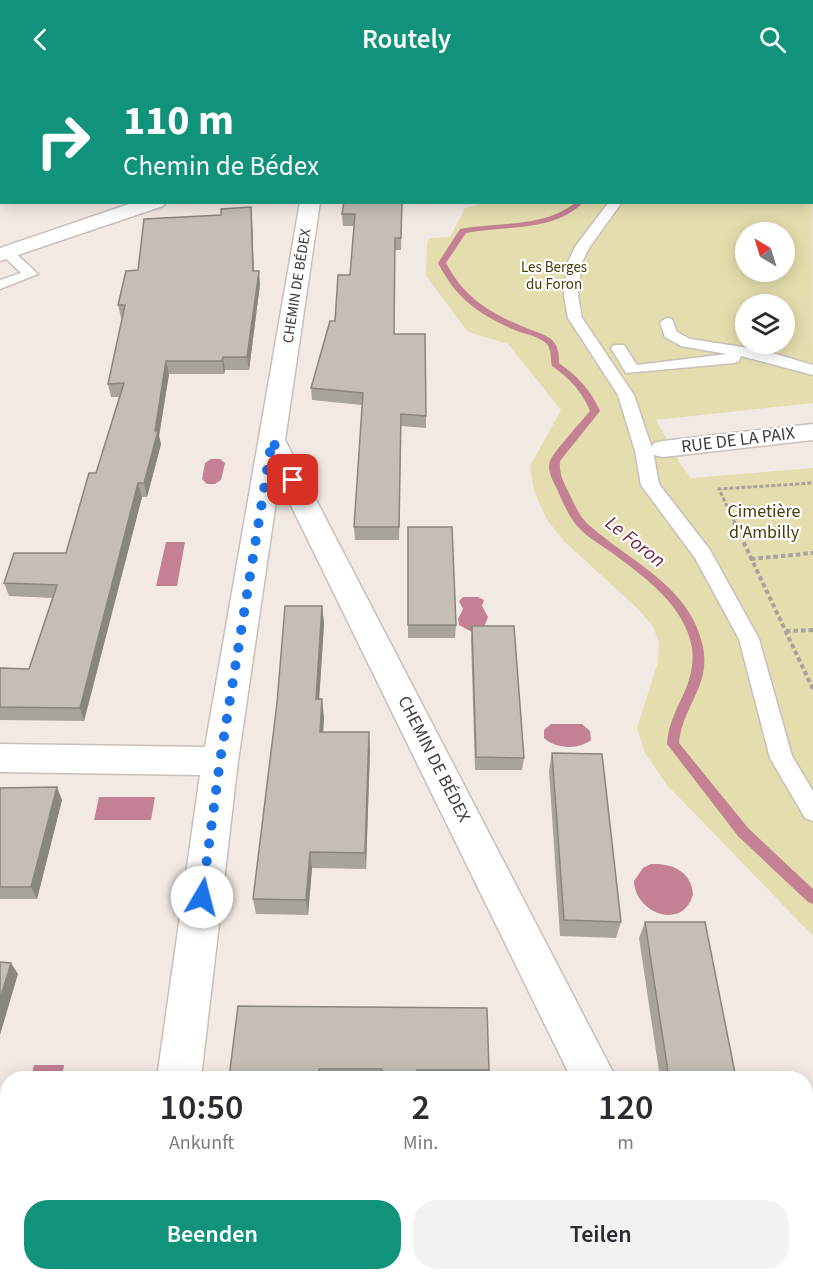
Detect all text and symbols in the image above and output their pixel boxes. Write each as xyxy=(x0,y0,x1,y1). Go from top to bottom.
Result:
text: Routely xyxy=(362,20,451,59)
icon: back xyxy=(24,23,57,56)
icon: search xyxy=(756,23,789,56)
text: 110 m xyxy=(123,91,234,151)
icon: right xyxy=(24,102,102,180)
text: Chemin de Bédex xyxy=(123,147,319,186)
north arrow xyxy=(735,222,795,282)
map controls xyxy=(735,222,795,354)
street label: CHEMIN DE BÉDEX xyxy=(278,227,316,345)
park label: Les Berges du Foron xyxy=(521,257,587,295)
button: layers xyxy=(735,294,795,354)
street label: RUE DE LA PAIX xyxy=(680,421,796,459)
pin xyxy=(267,454,318,505)
icon: arrive xyxy=(276,463,309,496)
park label: Cimetière d'Ambilly xyxy=(728,499,800,545)
water label: Le Foron xyxy=(599,510,671,574)
street label: CHEMIN DE BÉDEX xyxy=(391,692,477,826)
position arrow xyxy=(170,865,234,929)
text: 10:50 xyxy=(160,1082,243,1133)
text: 2 xyxy=(411,1082,430,1133)
text: 120 xyxy=(598,1082,653,1133)
text: Ankunft xyxy=(169,1129,234,1157)
text: Min. xyxy=(403,1129,438,1157)
text: m xyxy=(617,1129,634,1157)
button: Beenden xyxy=(24,1200,401,1269)
button: Teilen xyxy=(413,1200,789,1269)

